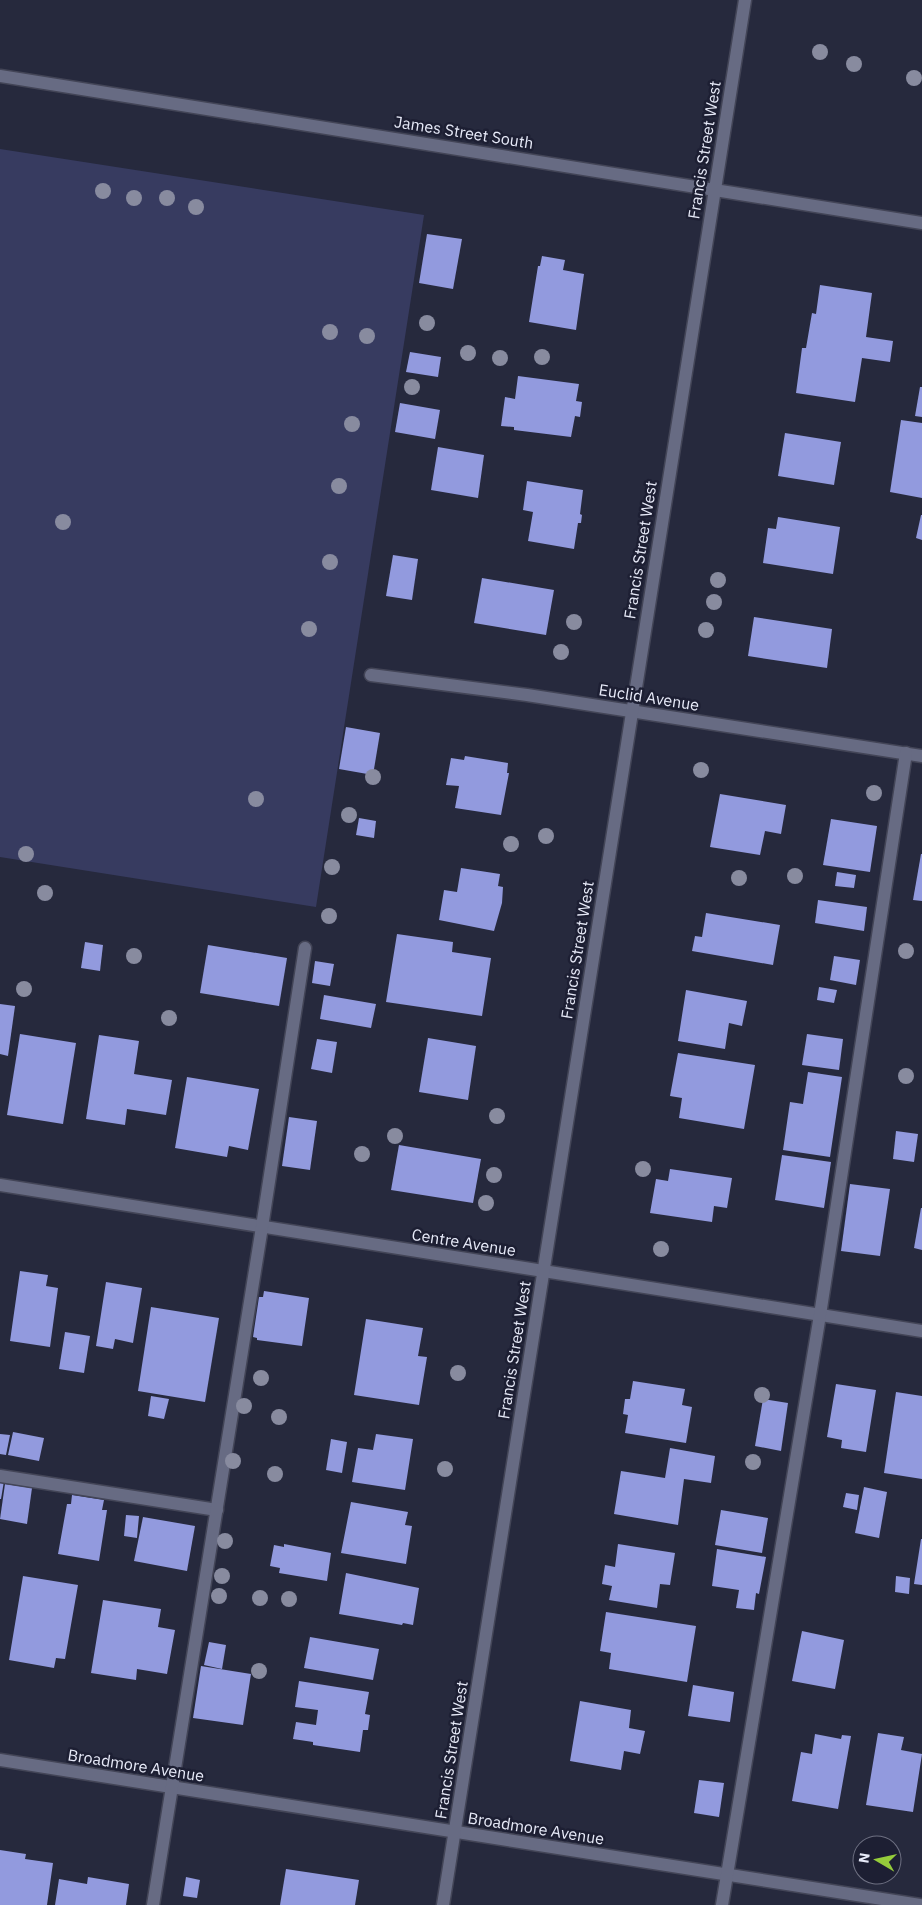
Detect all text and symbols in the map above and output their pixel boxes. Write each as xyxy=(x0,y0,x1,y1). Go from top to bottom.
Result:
street label: Francis Street West xyxy=(683,80,725,220)
street label: James Street South xyxy=(393,111,535,153)
street label: Francis Street West xyxy=(619,480,661,620)
street label: Euclid Avenue xyxy=(597,679,701,715)
street label: Francis Street West xyxy=(556,880,598,1020)
street label: Centre Avenue xyxy=(410,1224,518,1260)
street label: Francis Street West xyxy=(493,1280,535,1420)
street label: Francis Street West xyxy=(430,1680,472,1820)
street label: Broadmore Avenue xyxy=(66,1744,206,1786)
street label: Broadmore Avenue xyxy=(466,1807,606,1849)
north arrow xyxy=(852,1835,902,1885)
text: N xyxy=(854,1852,874,1864)

